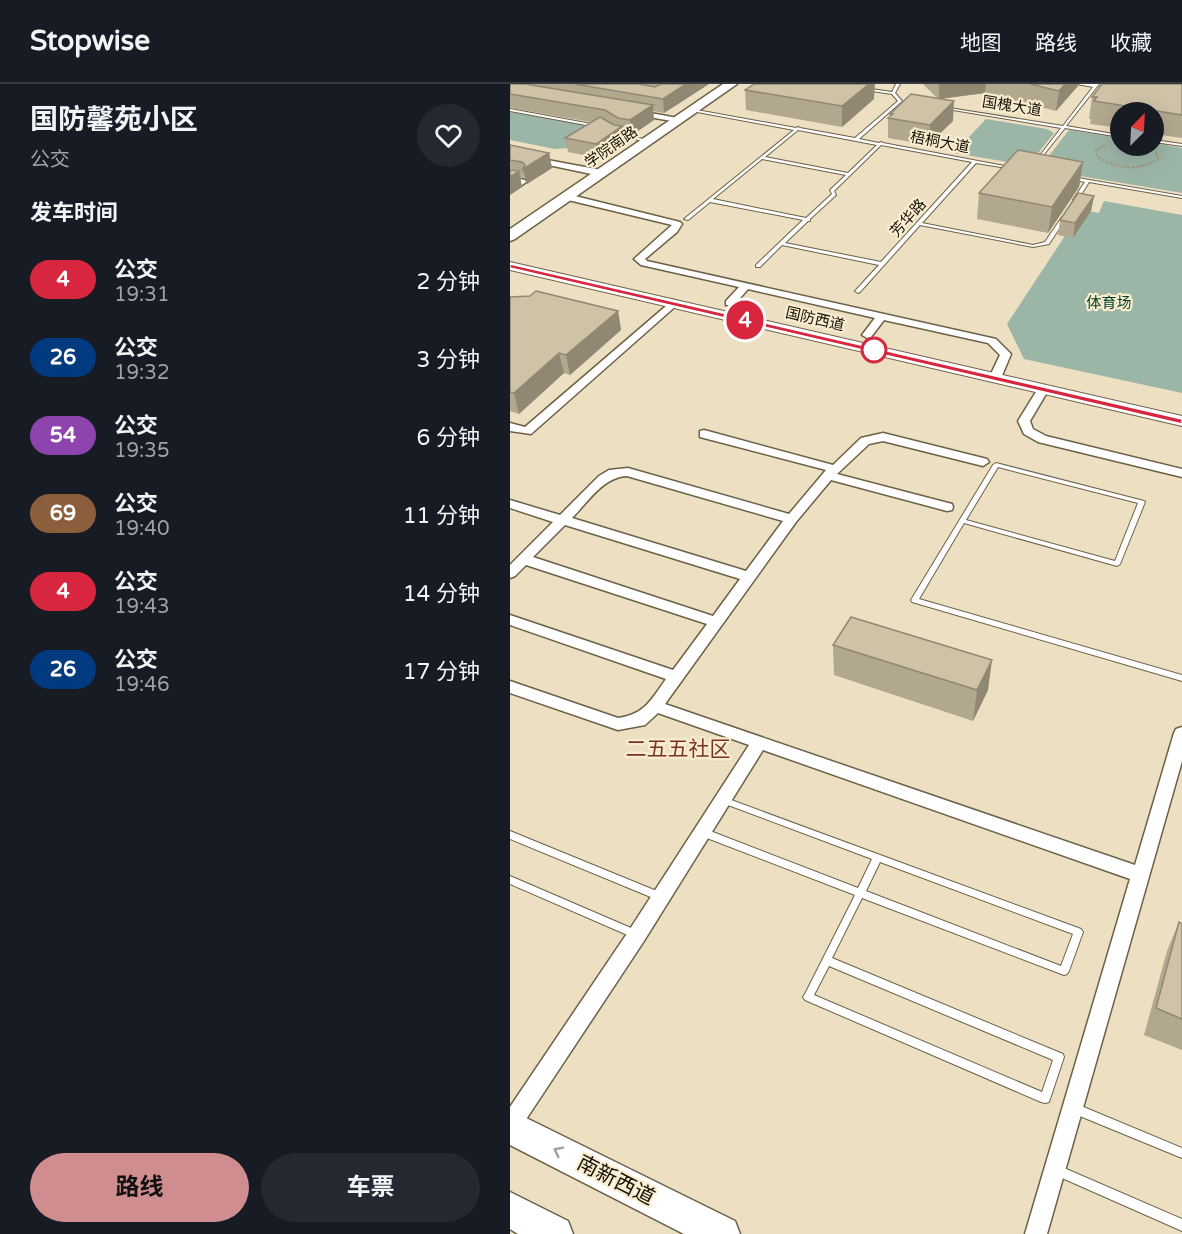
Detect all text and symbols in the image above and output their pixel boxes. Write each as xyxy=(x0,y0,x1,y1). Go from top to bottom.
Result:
text: Stopwise xyxy=(30,24,150,58)
text: 地图 xyxy=(960,31,1002,56)
text: 路线 xyxy=(1035,31,1077,56)
text: 收藏 xyxy=(1110,31,1152,56)
street label: 国槐大道 xyxy=(981,92,1043,120)
north arrow xyxy=(1110,102,1164,156)
map controls xyxy=(1110,102,1164,156)
text: 国防馨苑小区 xyxy=(30,103,198,137)
button: heart xyxy=(417,104,480,167)
street label: 学院南路 xyxy=(581,122,641,172)
street label: 梧桐大道 xyxy=(909,127,971,157)
text: 公交 xyxy=(30,148,70,172)
street label: 芳华路 xyxy=(886,195,930,241)
text: 发车时间 xyxy=(30,200,118,226)
text: 公交 xyxy=(114,257,158,283)
text: 4 xyxy=(56,267,70,292)
text: 2 分钟 xyxy=(416,269,480,295)
text: 19:31 xyxy=(114,283,169,307)
park label: 体育场 xyxy=(1086,294,1132,312)
line badge: 4 xyxy=(726,300,764,340)
street label: 国防西道 xyxy=(784,303,846,335)
text: 4 xyxy=(738,308,752,333)
text: 公交 xyxy=(114,335,158,361)
unlabelled marker xyxy=(861,337,887,363)
text: 26 xyxy=(50,345,76,370)
text: 3 分钟 xyxy=(416,347,480,373)
text: 19:32 xyxy=(114,361,169,385)
text: 公交 xyxy=(114,413,158,439)
text: 54 xyxy=(50,423,76,448)
text: 6 分钟 xyxy=(416,425,480,451)
text: 19:35 xyxy=(114,439,169,463)
text: 公交 xyxy=(114,491,158,517)
text: 69 xyxy=(50,501,76,526)
text: 11 分钟 xyxy=(403,503,480,529)
text: 19:40 xyxy=(114,517,169,541)
text: 公交 xyxy=(114,569,158,595)
text: 4 xyxy=(56,579,70,604)
text: 14 分钟 xyxy=(403,581,480,607)
text: 19:43 xyxy=(114,595,169,619)
text: 公交 xyxy=(114,647,158,673)
text: 26 xyxy=(50,657,76,682)
text: 17 分钟 xyxy=(403,659,480,685)
text: 19:46 xyxy=(114,673,169,697)
district label: 二五五社区 xyxy=(626,737,731,762)
one-way arrow xyxy=(553,1147,564,1158)
street label: 南新西道 xyxy=(573,1150,659,1211)
button: 路线 xyxy=(30,1153,249,1222)
button: 车票 xyxy=(261,1153,480,1222)

